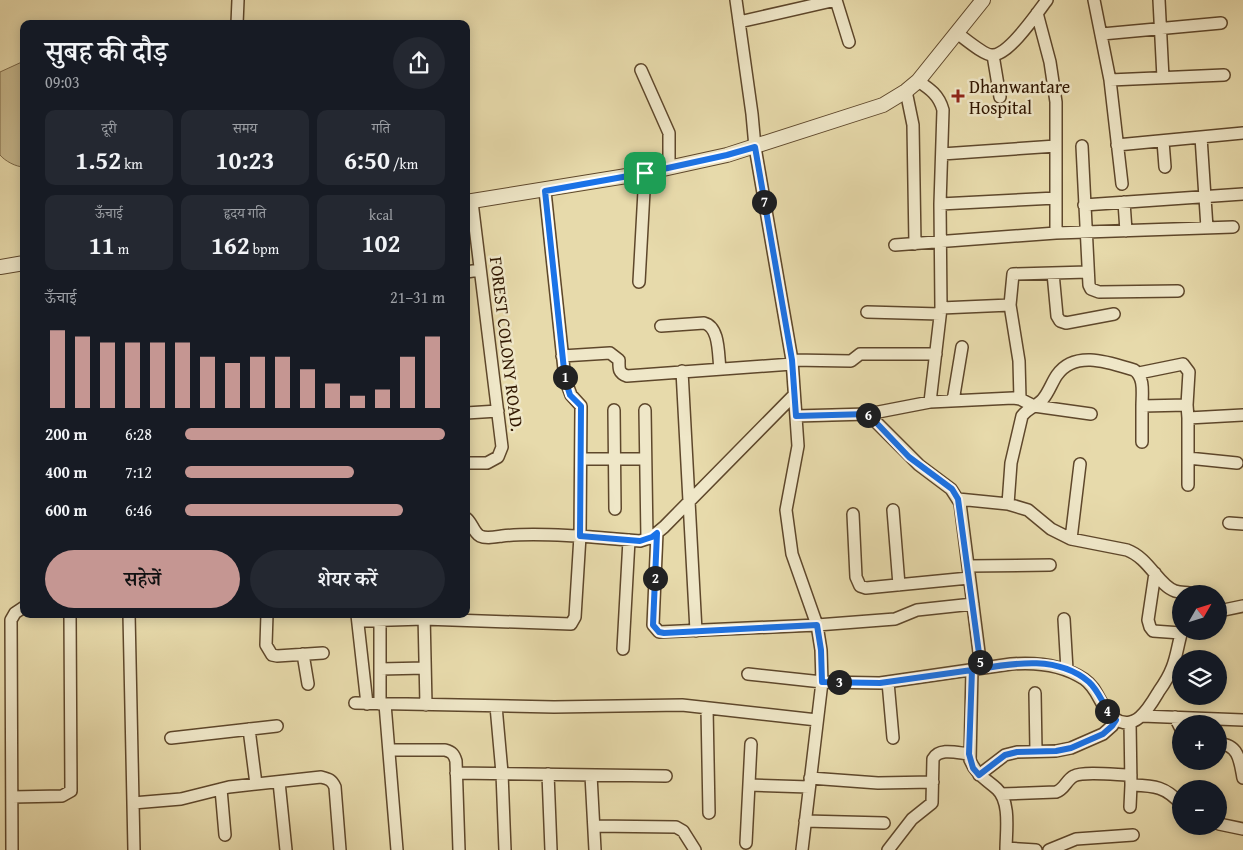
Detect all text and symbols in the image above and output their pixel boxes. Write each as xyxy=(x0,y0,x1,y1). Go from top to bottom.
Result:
text: सुबह की दौड़ xyxy=(45,30,168,71)
button: share xyxy=(393,37,445,89)
text: 09:03 xyxy=(45,70,80,94)
place label: Dhanwantare Hospital xyxy=(969,73,1070,121)
marker: Dhanwantare Hospital xyxy=(951,89,965,103)
text: दूरी xyxy=(101,118,117,138)
text: समय xyxy=(233,118,257,138)
text: गति xyxy=(372,118,390,138)
text: 1.52 xyxy=(75,142,121,178)
text: 10:23 xyxy=(216,142,274,178)
text: 6:50 xyxy=(344,142,390,178)
pin xyxy=(624,152,666,194)
text: km xyxy=(121,154,143,174)
text: /km xyxy=(390,154,418,174)
icon: arrive xyxy=(631,159,659,187)
pin: 7 xyxy=(752,190,776,214)
text: 7 xyxy=(761,192,768,212)
text: ऊँचाई xyxy=(95,203,123,223)
text: हृदय गति xyxy=(224,203,266,223)
text: kcal xyxy=(369,205,393,225)
text: 102 xyxy=(362,225,400,261)
text: 11 xyxy=(89,227,115,263)
text: 162 xyxy=(211,227,250,263)
text: m xyxy=(115,239,129,259)
text: bpm xyxy=(250,239,279,259)
street label: FOREST COLONY ROAD. xyxy=(483,255,531,433)
text: ऊँचाई xyxy=(45,285,77,309)
text: 21–31 m xyxy=(390,285,445,309)
pin: 1 xyxy=(552,364,578,390)
text: 1 xyxy=(562,367,569,387)
pin: 6 xyxy=(856,402,880,428)
text: 6 xyxy=(865,405,872,425)
text: 200 m xyxy=(45,422,87,446)
text: 6:28 xyxy=(125,422,152,446)
text: 400 m xyxy=(45,460,87,484)
text: 7:12 xyxy=(125,460,152,484)
text: 600 m xyxy=(45,498,87,522)
text: 6:46 xyxy=(125,498,152,522)
button: सहेजें xyxy=(45,550,240,608)
button: शेयर करें xyxy=(250,550,445,608)
pin: 2 xyxy=(642,566,668,590)
text: 2 xyxy=(652,568,659,588)
north arrow xyxy=(1172,585,1228,640)
map controls xyxy=(1172,585,1227,835)
pin: 5 xyxy=(968,650,992,674)
button: layers xyxy=(1172,650,1227,705)
text: 5 xyxy=(977,652,984,672)
pin: 3 xyxy=(826,670,852,694)
text: 3 xyxy=(836,672,843,692)
pin: 4 xyxy=(1094,698,1120,724)
text: 4 xyxy=(1104,701,1111,721)
button: + xyxy=(1172,715,1227,770)
button: − xyxy=(1172,780,1227,835)

